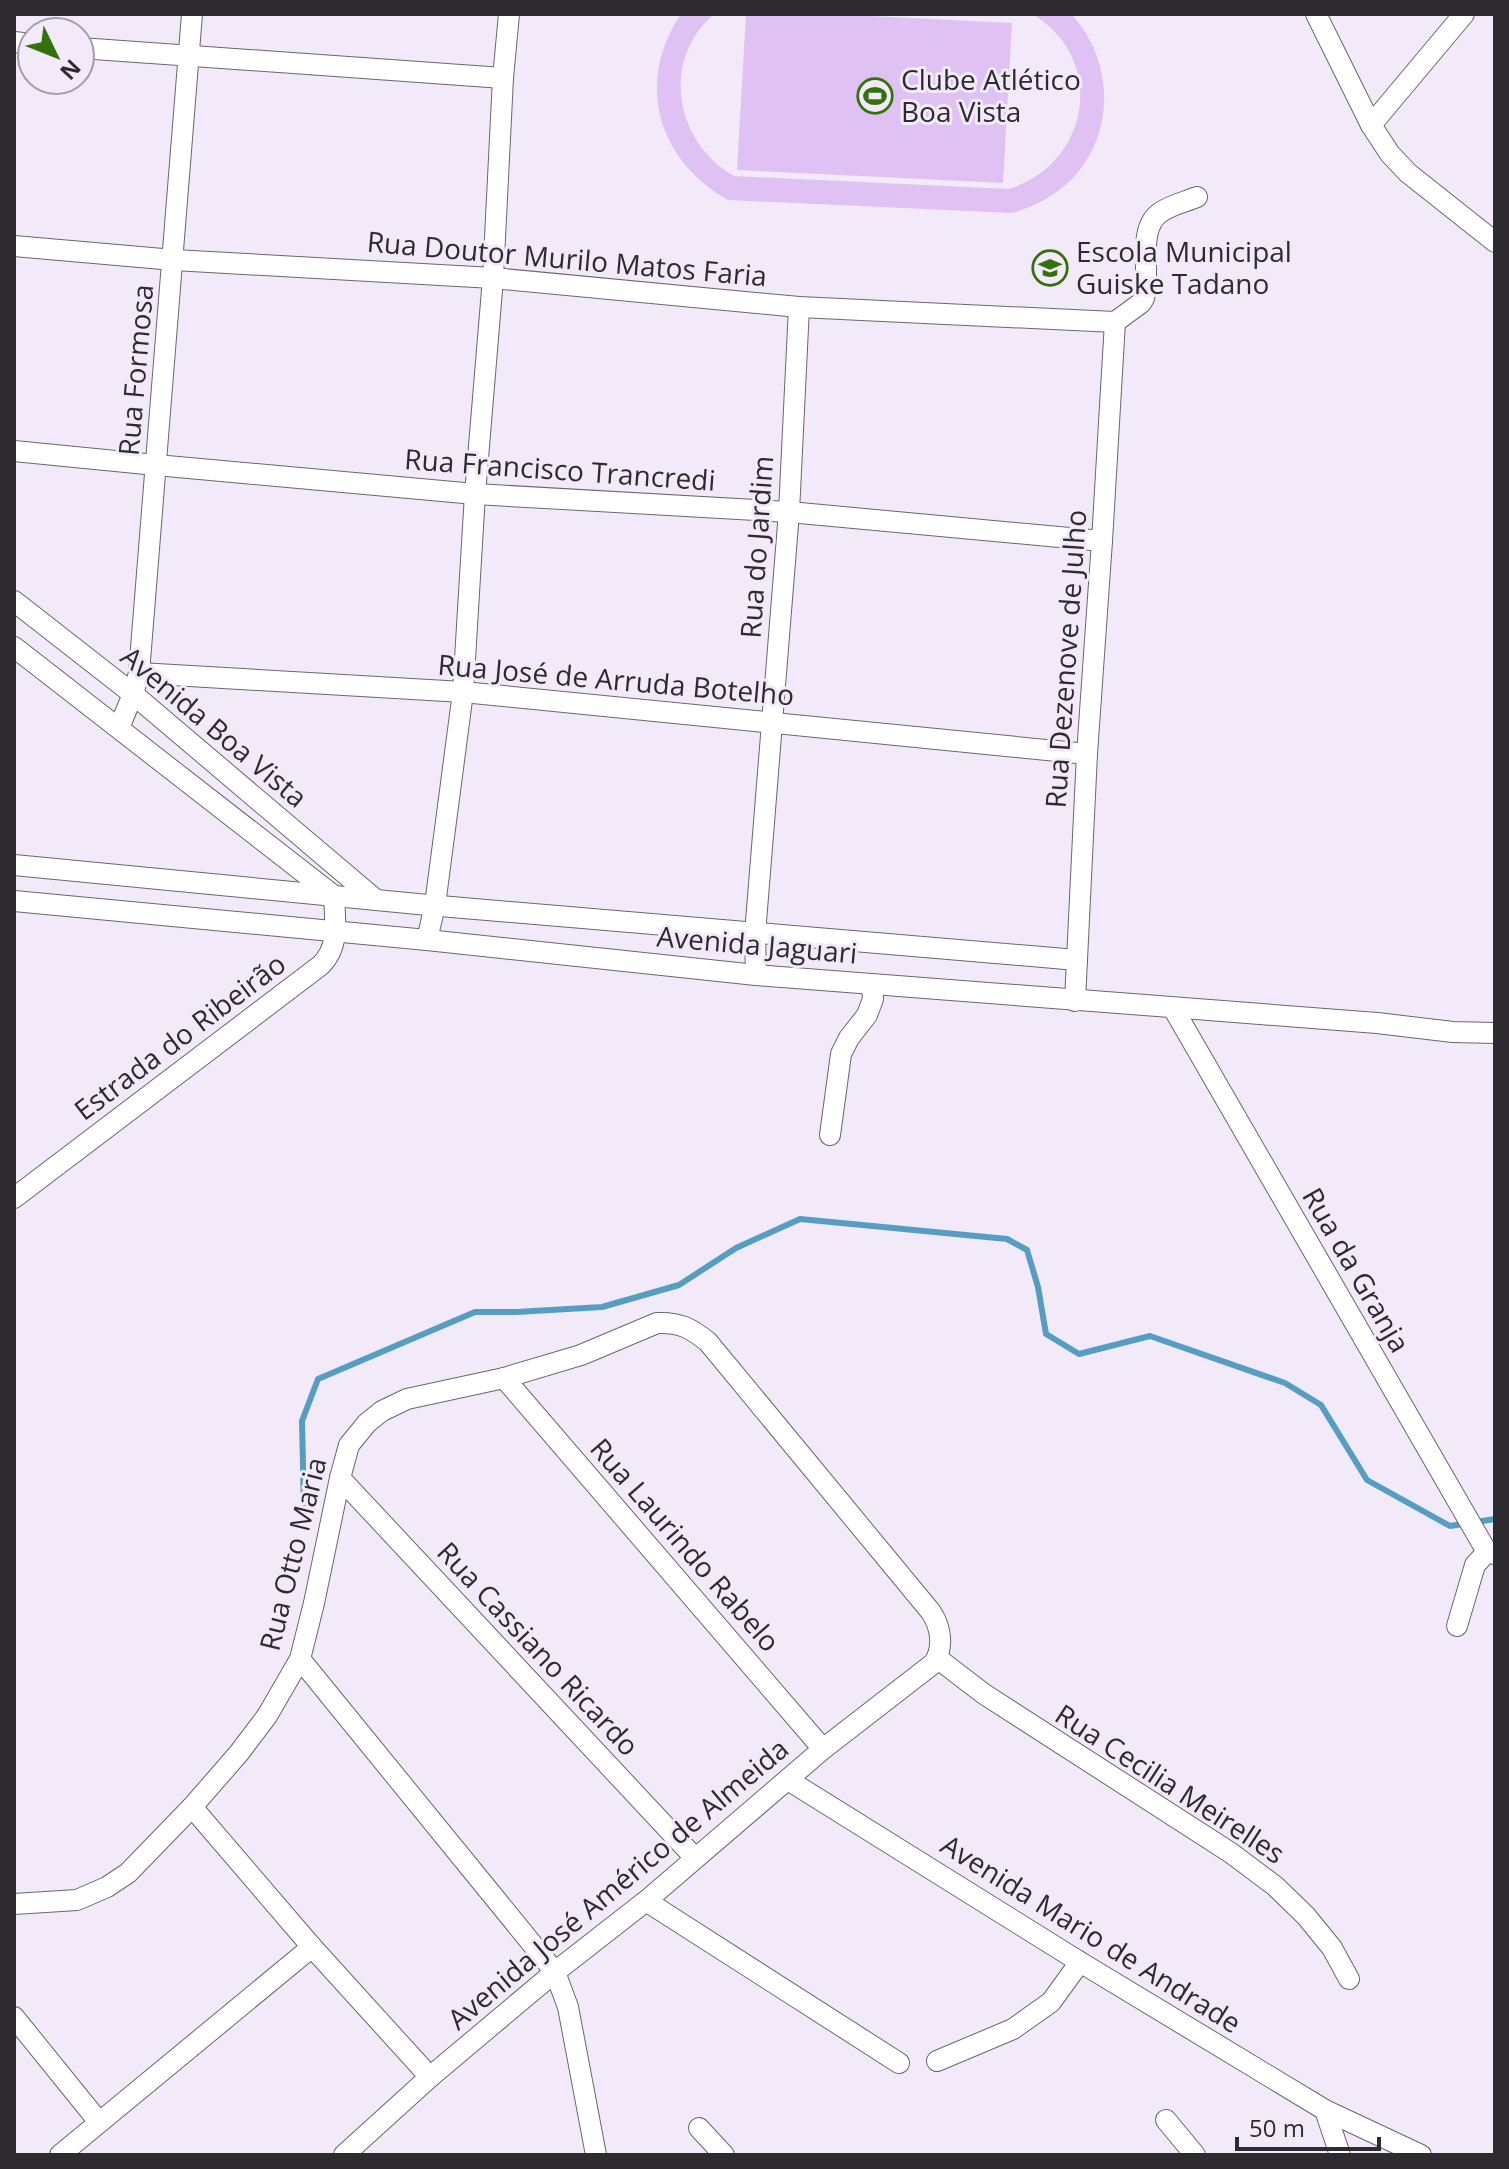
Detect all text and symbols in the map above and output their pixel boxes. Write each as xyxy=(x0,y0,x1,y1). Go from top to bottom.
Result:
north arrow xyxy=(16,16,96,96)
text: N xyxy=(54,54,88,87)
place label: Clube Atlético Boa Vista xyxy=(901,60,1081,130)
sports icon: Clube Atlético Boa Vista xyxy=(856,77,894,115)
street label: Rua Doutor Murilo Matos Faria xyxy=(365,222,769,294)
place label: Escola Municipal Guiske Tadano xyxy=(1076,232,1292,302)
school or university icon: Escola Municipal Guiske Tadano xyxy=(1031,249,1069,287)
street label: Rua Formosa xyxy=(109,283,161,457)
street label: Rua Francisco Trancredi xyxy=(403,439,717,499)
street label: Rua do Jardim xyxy=(731,454,781,640)
street label: Rua Dezenove de Julho xyxy=(1036,508,1094,809)
street label: Avenida Boa Vista xyxy=(114,637,316,815)
street label: Rua José de Arruda Botelho xyxy=(436,644,796,714)
street label: Avenida Jaguari xyxy=(655,916,859,972)
street label: Estrada do Ribeirão xyxy=(66,944,293,1128)
street label: Rua da Granja xyxy=(1294,1180,1419,1359)
street label: Rua Laurindo Rabelo xyxy=(582,1430,789,1659)
street label: Rua Otto Maria xyxy=(250,1453,334,1654)
street label: Rua Cassiano Ricardo xyxy=(429,1533,648,1764)
street label: Rua Cecilia Meirelles xyxy=(1048,1695,1293,1872)
street label: Avenida José Américo de Almeida xyxy=(439,1729,796,2037)
street label: Avenida Mario de Andrade xyxy=(934,1825,1249,2041)
scale bar xyxy=(1237,2101,1379,2151)
text: 50 m xyxy=(1249,2111,1305,2144)

